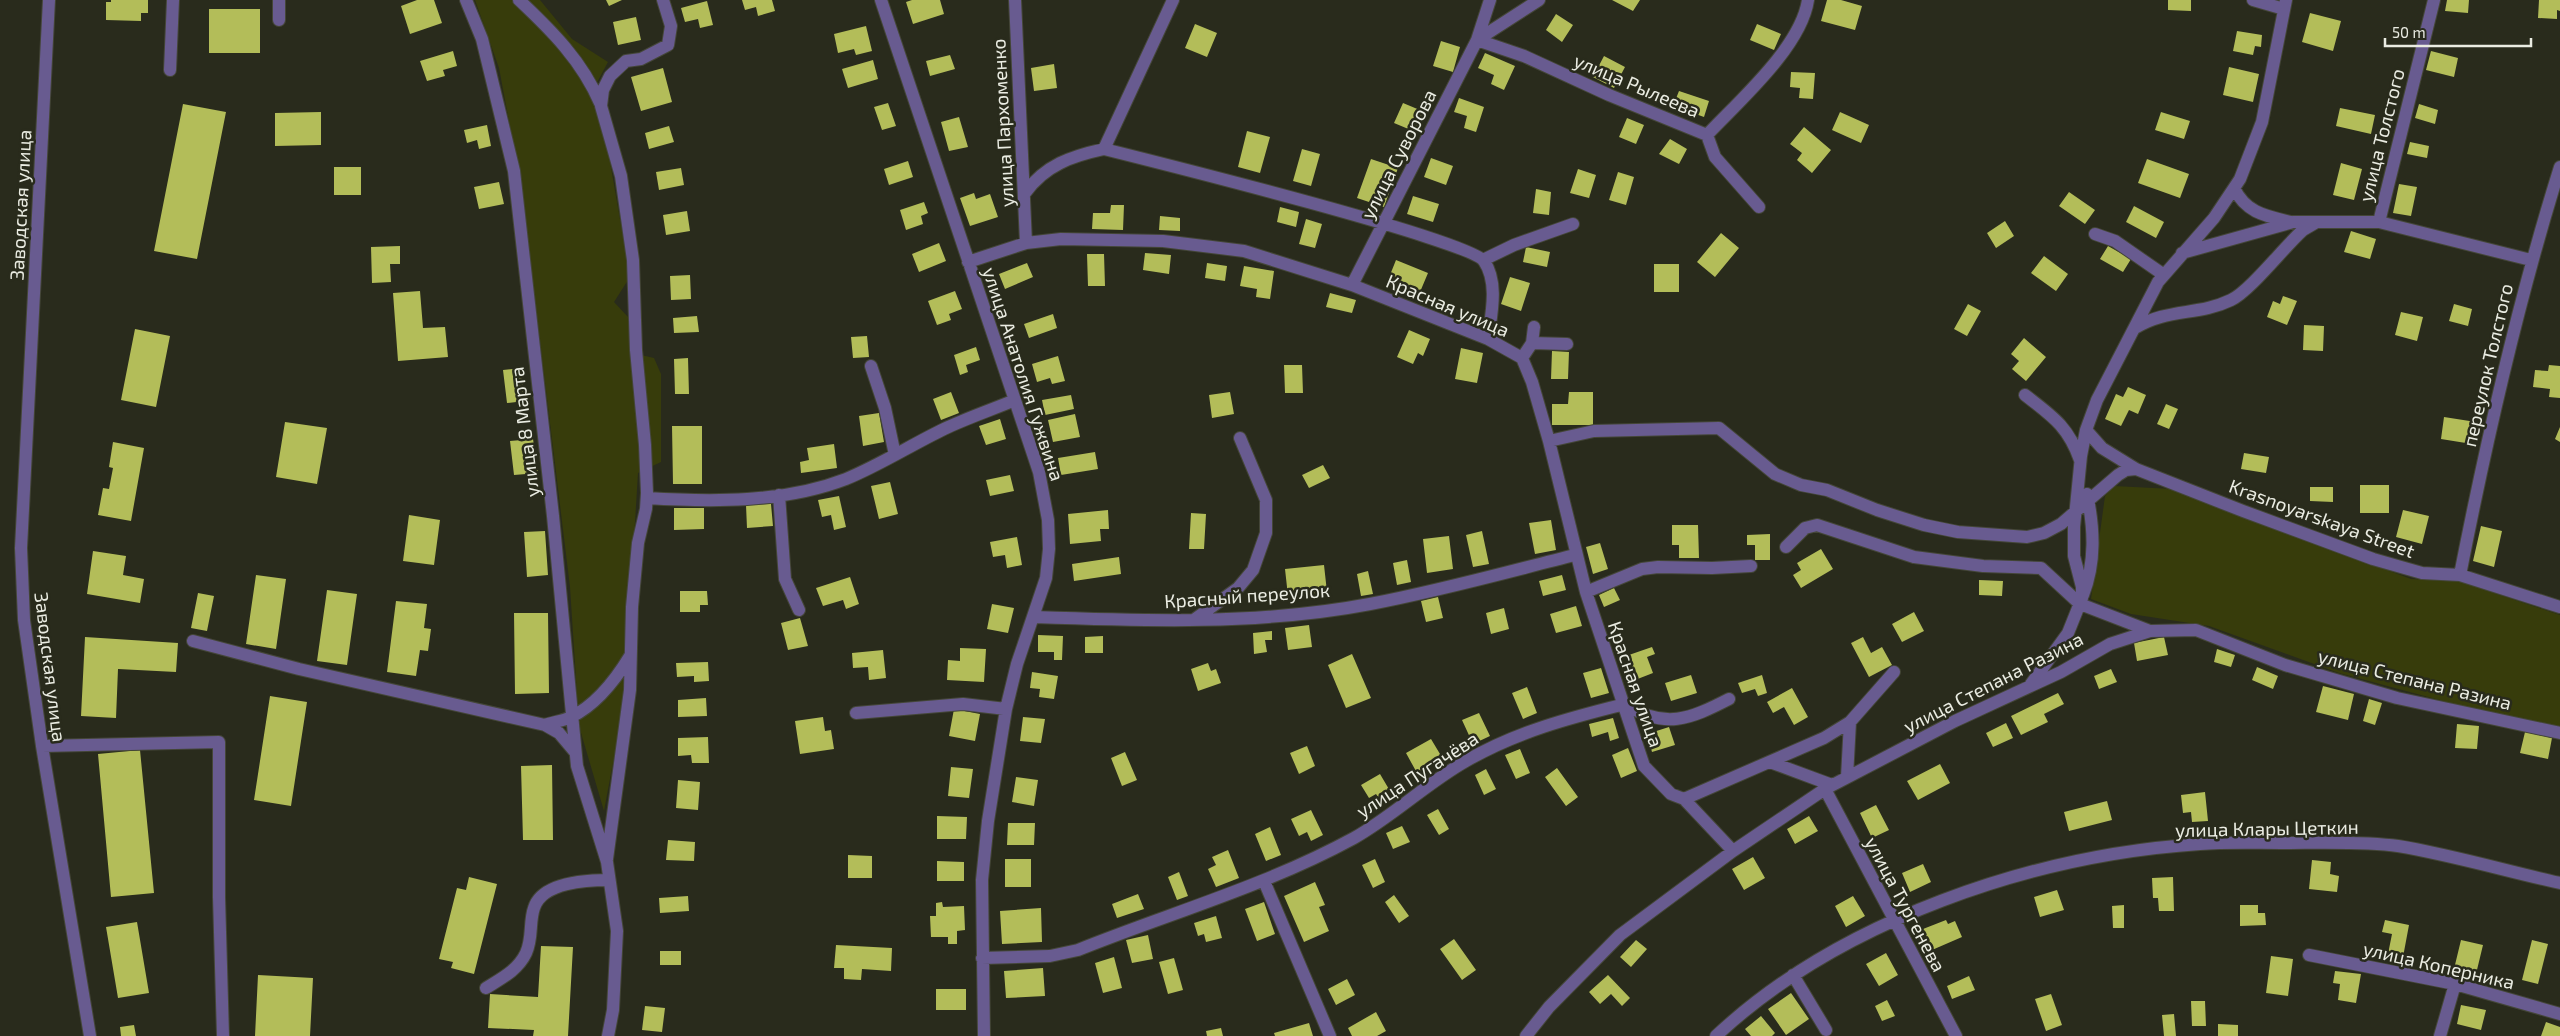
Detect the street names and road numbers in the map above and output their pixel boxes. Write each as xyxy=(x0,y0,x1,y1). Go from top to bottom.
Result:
street label: улица Пархоменко xyxy=(986,38,1019,208)
street label: улица Рылеева xyxy=(1570,48,1703,123)
street label: улица Толстого xyxy=(2353,66,2410,204)
street label: улица Суворова xyxy=(1355,85,1441,223)
street label: Заводская улица xyxy=(5,129,36,281)
street label: улица Анатолия Гужвина xyxy=(978,264,1069,484)
street label: Красная улица xyxy=(1383,269,1513,342)
street label: переулок Толстого xyxy=(2457,281,2518,449)
street label: улица 8 Марта xyxy=(505,365,544,498)
street label: Krasnoyarskaya Street xyxy=(2226,474,2418,562)
street label: Красный переулок xyxy=(1163,578,1331,613)
street label: Заводская улица xyxy=(29,591,72,743)
street label: Красная улица xyxy=(1603,618,1668,750)
street label: улица Степана Разина xyxy=(1899,627,2087,738)
street label: улица Степана Разина xyxy=(2316,644,2514,715)
street label: улица Пугачёва xyxy=(1352,726,1483,823)
street label: улица Клары Цеткин xyxy=(2175,815,2359,842)
street label: улица Тургенева xyxy=(1860,833,1951,976)
street label: улица Коперника xyxy=(2361,936,2517,995)

